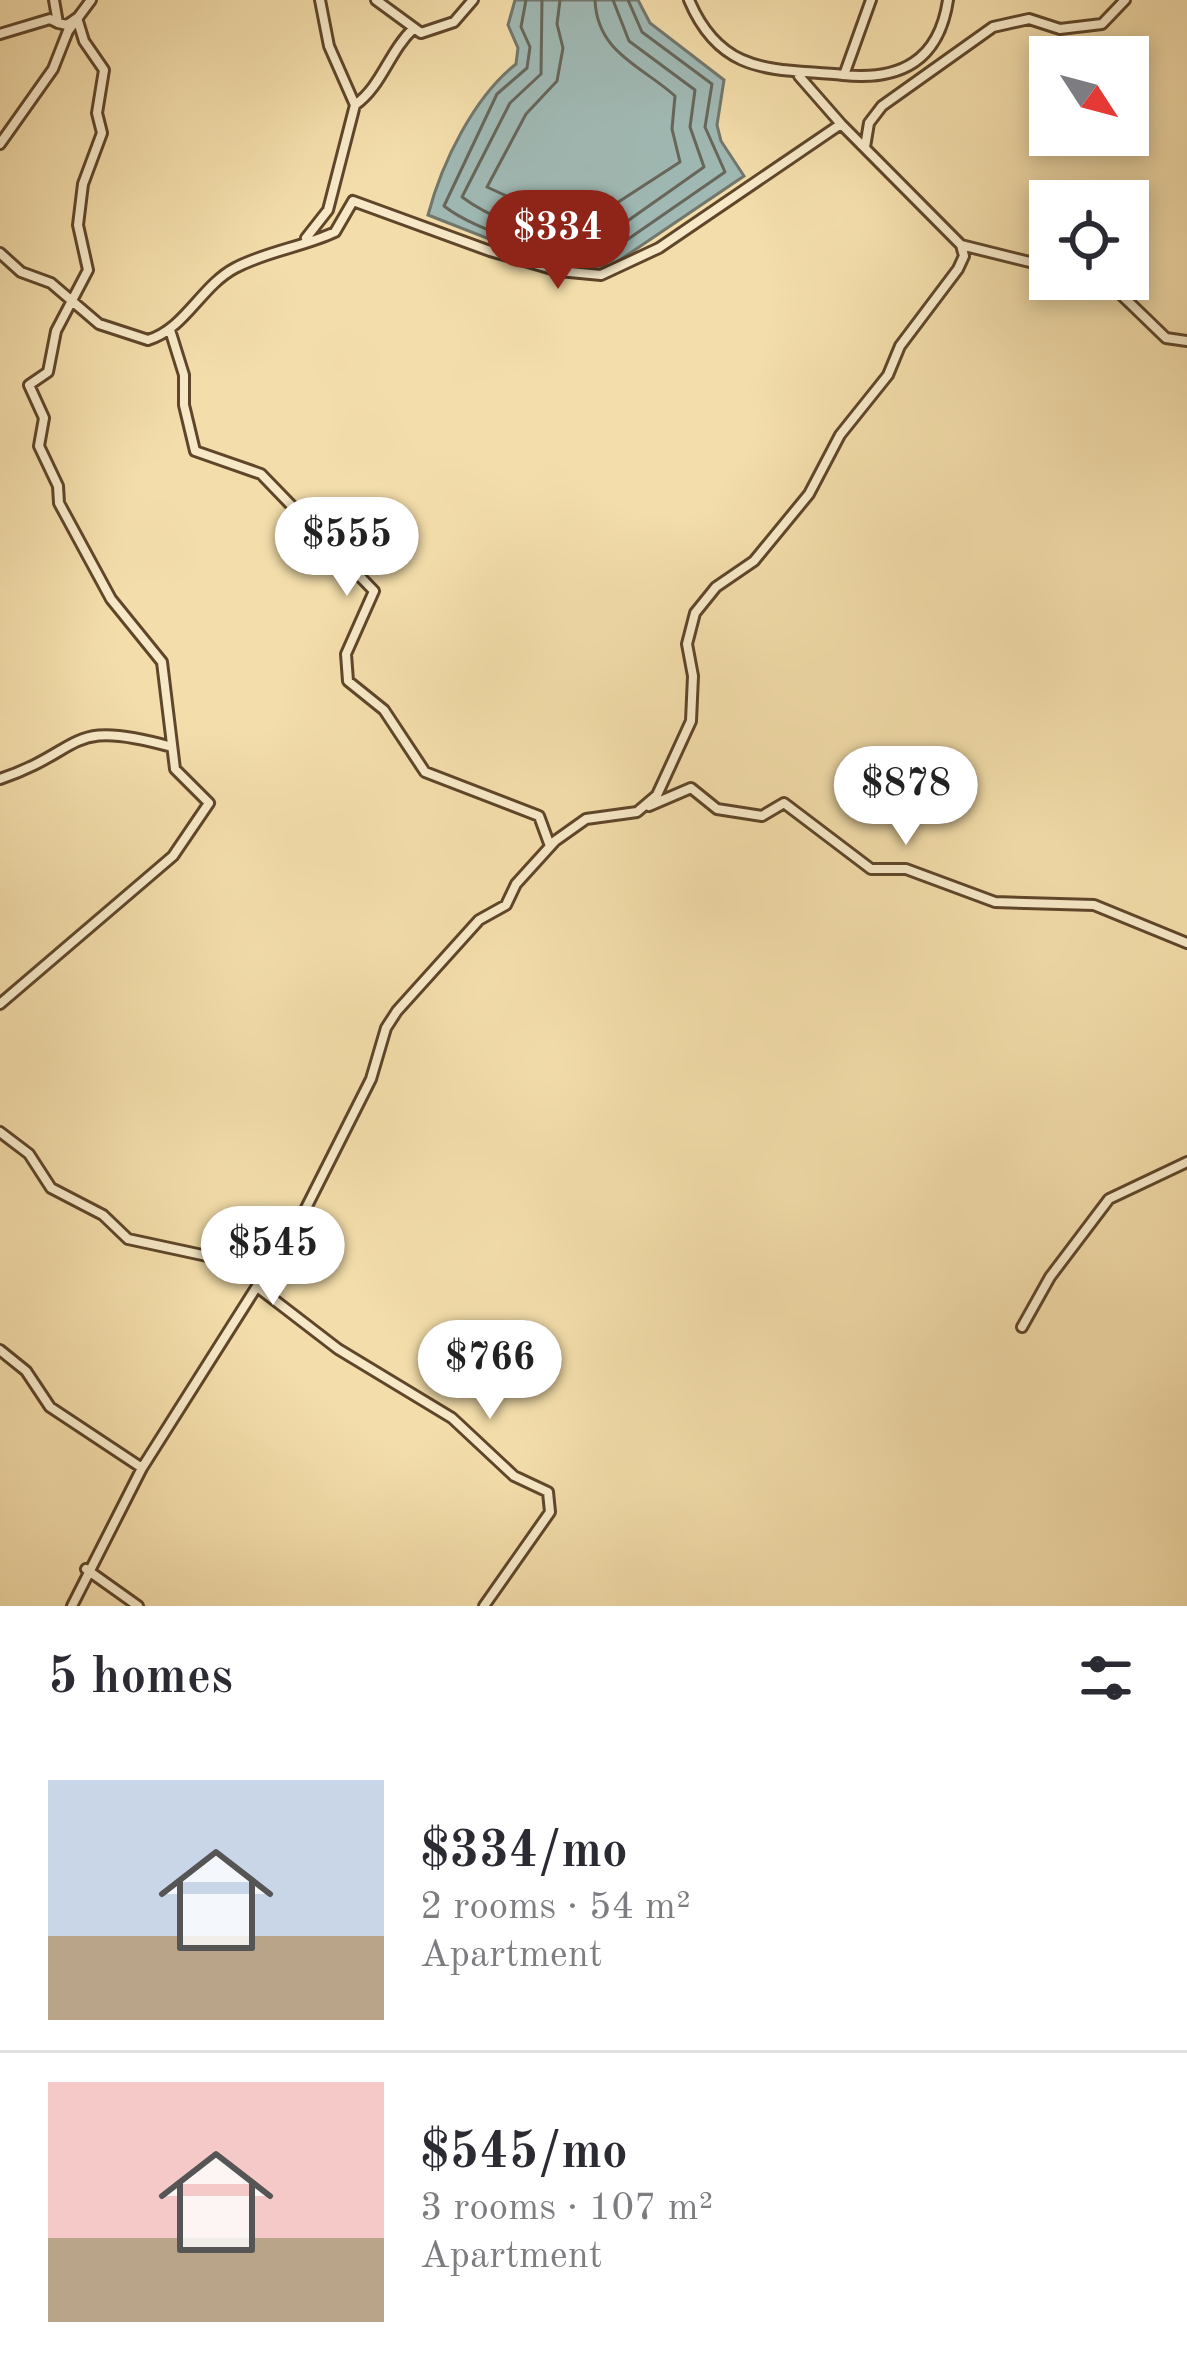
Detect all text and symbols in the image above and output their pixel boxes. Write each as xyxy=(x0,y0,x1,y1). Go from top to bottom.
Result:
north arrow xyxy=(1029,36,1149,156)
map controls xyxy=(1029,36,1149,300)
button: locate xyxy=(1029,180,1149,300)
pin: $334 xyxy=(487,190,629,292)
text: $334 xyxy=(513,209,603,248)
pin: $555 xyxy=(276,497,418,599)
text: $555 xyxy=(302,516,392,555)
pin: $878 xyxy=(835,746,977,848)
text: $878 xyxy=(861,765,951,804)
pin: $545 xyxy=(202,1206,344,1308)
text: $545 xyxy=(228,1225,318,1264)
pin: $766 xyxy=(419,1320,561,1422)
text: $766 xyxy=(445,1339,535,1378)
icon: filters xyxy=(1073,1645,1139,1711)
text: 5 homes xyxy=(48,1653,233,1704)
text: $334/mo xyxy=(420,1827,628,1878)
icon: home xyxy=(144,1828,288,1972)
text: 2 rooms · 54 m² xyxy=(420,1888,691,1927)
text: Apartment xyxy=(420,1936,603,1975)
text: $545/mo xyxy=(420,2128,628,2179)
icon: home xyxy=(144,2130,288,2274)
text: 3 rooms · 107 m² xyxy=(420,2189,713,2228)
text: Apartment xyxy=(420,2237,603,2276)

